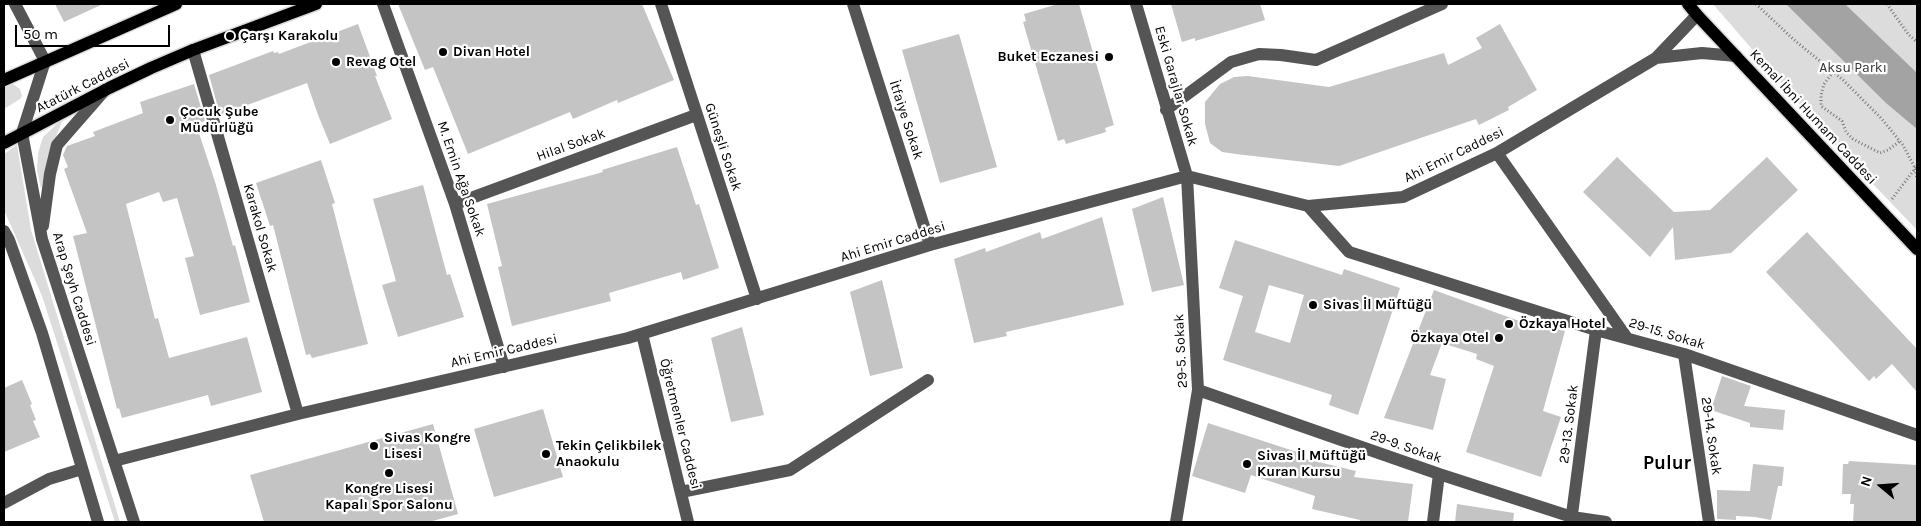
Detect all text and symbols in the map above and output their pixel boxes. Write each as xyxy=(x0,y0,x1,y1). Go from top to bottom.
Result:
scale bar xyxy=(18,15,172,47)
street label: Eski Garajlar Sokak xyxy=(1151,24,1201,148)
text: 50 m xyxy=(23,25,58,43)
place label: Çarşı Karakolu xyxy=(240,28,338,44)
marker: Çarşı Karakolu xyxy=(224,30,236,42)
place label: Divan Hotel xyxy=(453,44,530,60)
marker: Divan Hotel xyxy=(437,46,449,58)
street label: Kemal İbni Humam Caddesi xyxy=(1746,46,1880,188)
place label: Buket Eczanesi xyxy=(998,49,1099,65)
marker: Buket Eczanesi xyxy=(1103,51,1115,63)
place label: Revag Otel xyxy=(346,54,416,70)
street label: Atatürk Caddesi xyxy=(33,55,133,117)
marker: Revag Otel xyxy=(330,56,342,68)
park label: Aksu Parkı xyxy=(1819,60,1887,76)
street label: İtfaiye Sokak xyxy=(885,78,927,162)
street label: Güneşli Sokak xyxy=(701,101,745,193)
place label: Çocuk Şube Müdürlüğü xyxy=(180,104,259,136)
marker: Çocuk Şube Müdürlüğü xyxy=(164,114,176,126)
street label: M. Emin Ağa Sokak xyxy=(433,119,489,239)
street label: Ahi Emir Caddesi xyxy=(1401,124,1507,186)
street label: Hilal Sokak xyxy=(534,125,608,165)
street label: Karakol Sokak xyxy=(239,182,281,274)
street label: Ahi Emir Caddesi xyxy=(838,218,948,266)
street label: Arap Şeyh Caddesi xyxy=(49,230,99,348)
place label: Sivas İl Müftüğü xyxy=(1323,297,1432,313)
marker: Sivas İl Müftüğü xyxy=(1307,299,1319,311)
street label: 29-5. Sokak xyxy=(1171,313,1191,389)
street label: 29-15. Sokak xyxy=(1627,314,1707,354)
place label: Özkaya Hotel xyxy=(1519,316,1606,332)
marker: Özkaya Hotel xyxy=(1503,318,1515,330)
place label: Özkaya Otel xyxy=(1411,330,1489,346)
street label: Ahi Emir Caddesi xyxy=(449,331,559,371)
marker: Özkaya Otel xyxy=(1493,332,1505,344)
street label: Öğretmenler Caddesi xyxy=(656,357,704,491)
street label: 29-13. Sokak xyxy=(1556,384,1582,464)
street label: 29-14. Sokak xyxy=(1697,396,1725,476)
street label: 29-9. Sokak xyxy=(1368,427,1444,467)
place label: Sivas Kongre Lisesi xyxy=(384,430,471,462)
place label: Tekin Çelikbilek Anaokulu xyxy=(556,438,661,471)
marker: Sivas Kongre Lisesi xyxy=(368,440,380,452)
marker: Tekin Çelikbilek Anaokulu xyxy=(540,448,552,460)
place label: Sivas İl Müftüğü Kuran Kursu xyxy=(1257,448,1366,481)
district label: Pulur xyxy=(1643,453,1691,475)
marker: Sivas İl Müftüğü Kuran Kursu xyxy=(1241,458,1253,470)
north arrow xyxy=(1856,461,1906,511)
marker: Kongre Lisesi Kapalı Spor Salonu xyxy=(383,467,395,479)
text: N xyxy=(1857,474,1876,489)
place label: Kongre Lisesi Kapalı Spor Salonu xyxy=(325,481,453,514)

